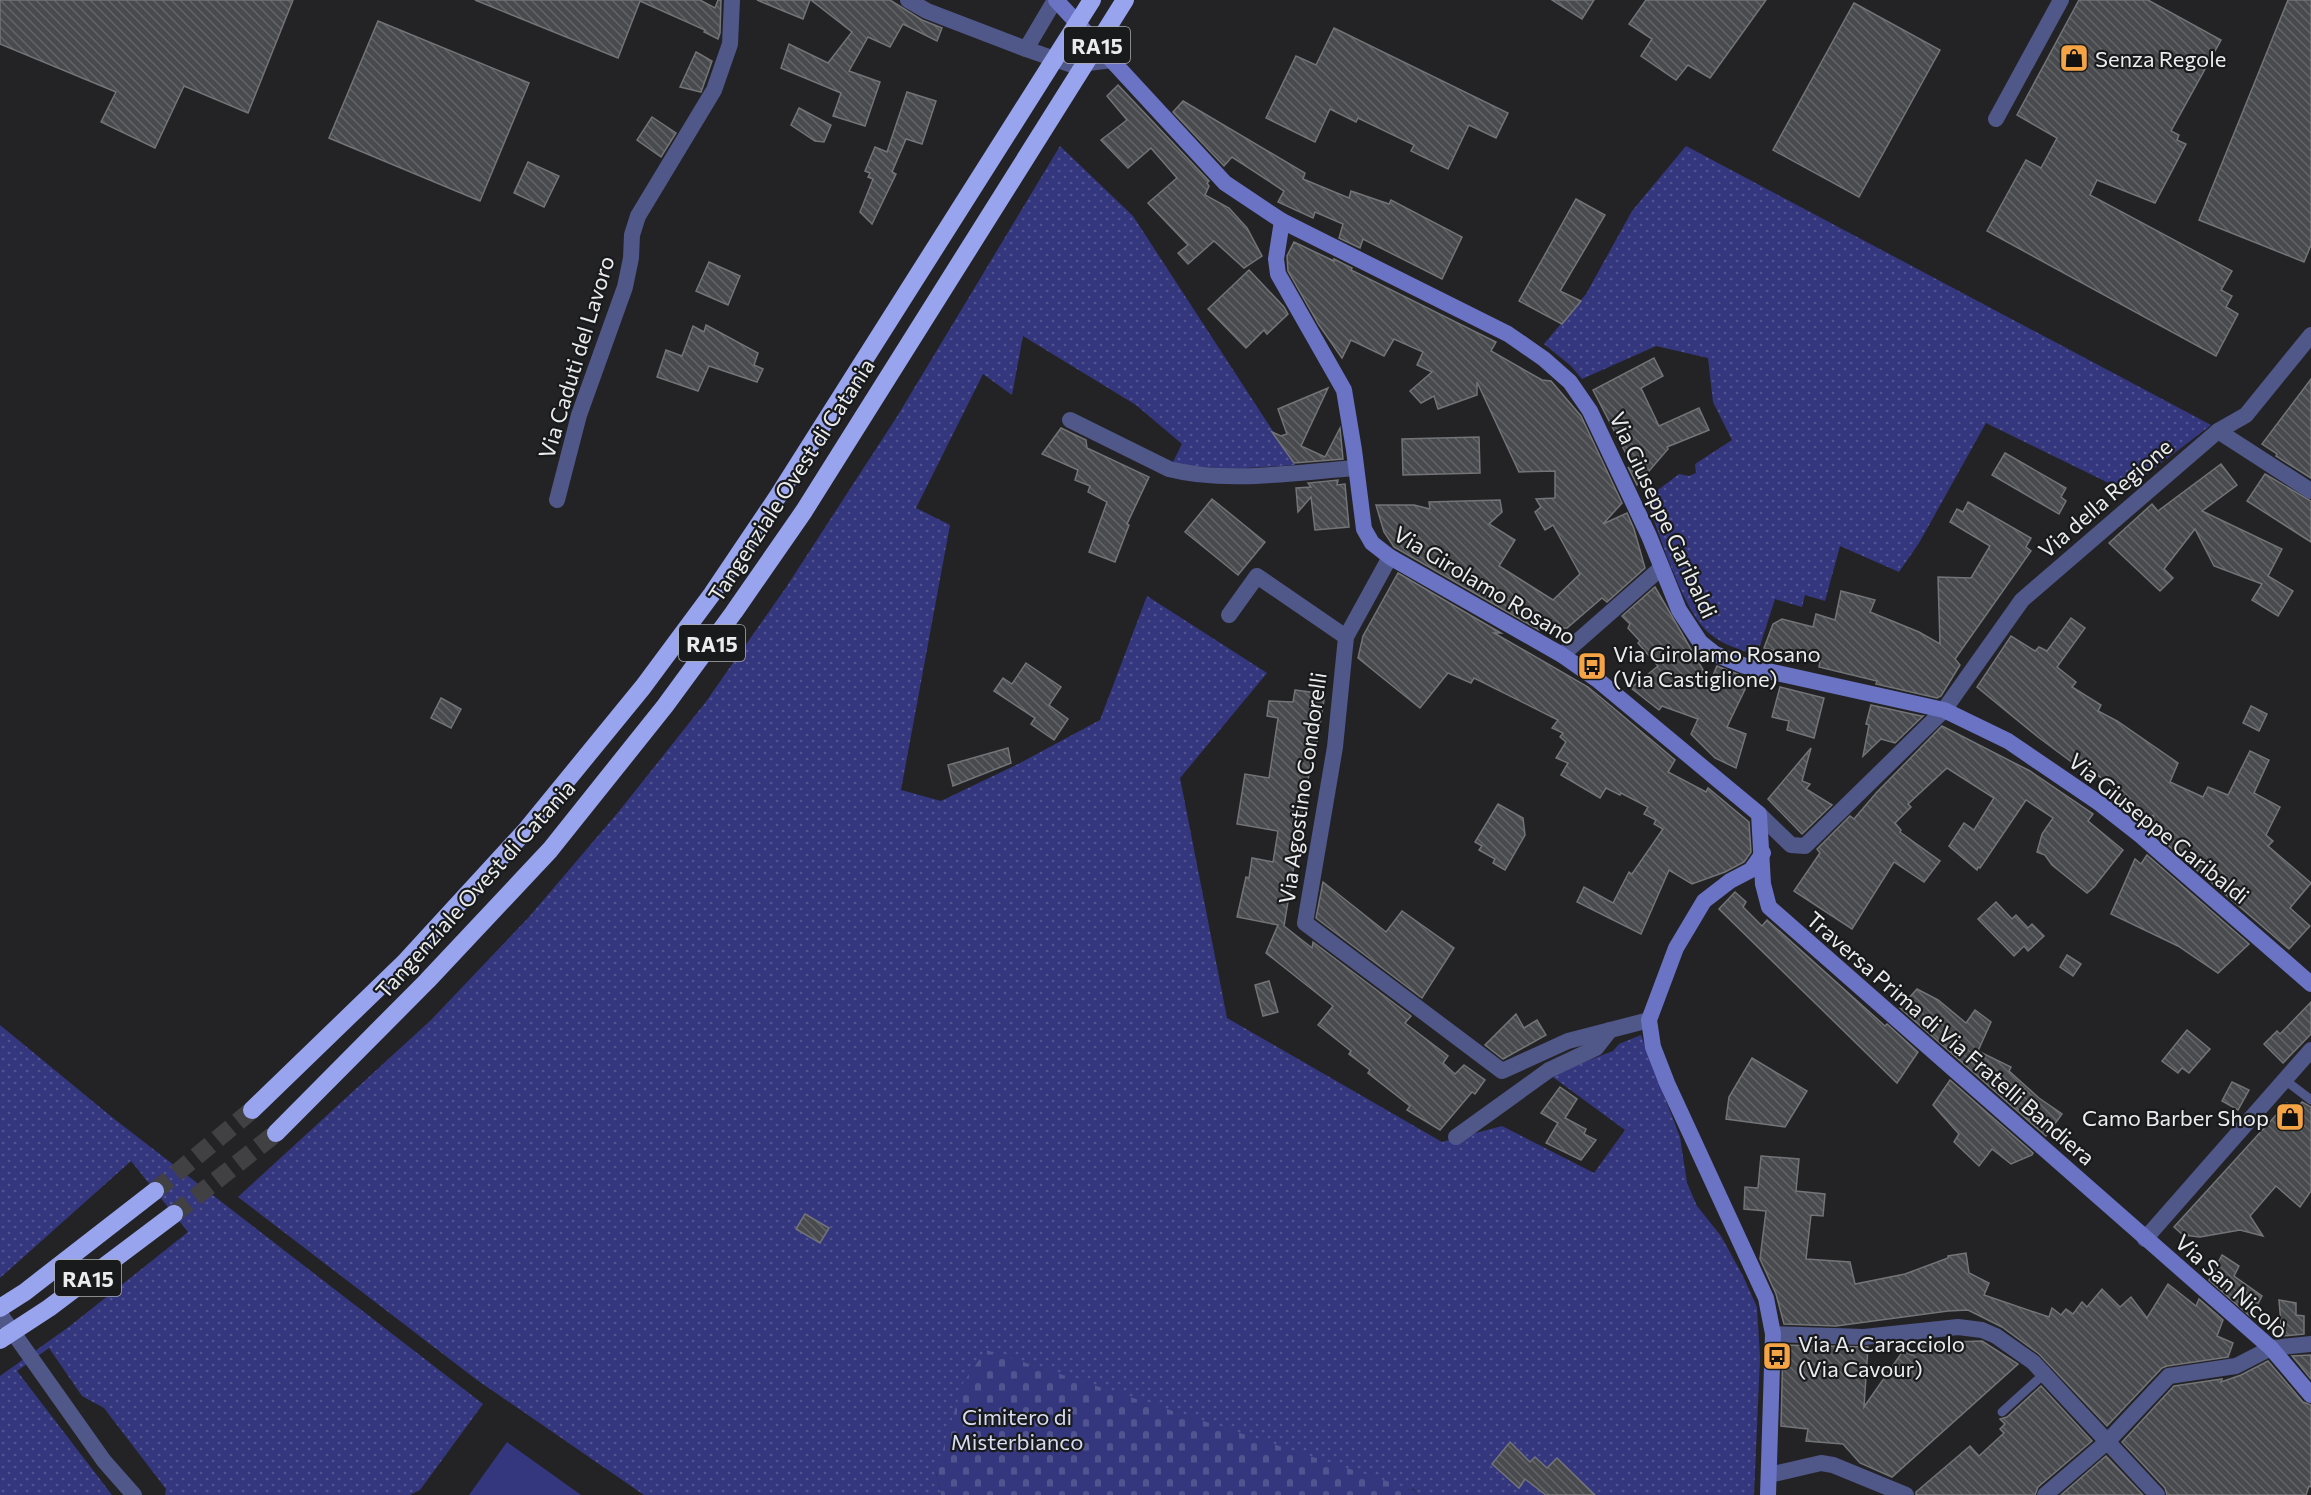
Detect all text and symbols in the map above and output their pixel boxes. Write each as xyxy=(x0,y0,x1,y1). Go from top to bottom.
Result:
road number: RA15 xyxy=(1064,27,1130,63)
shop icon: Senza Regole xyxy=(2058,42,2090,74)
place label: Senza Regole xyxy=(2095,45,2226,72)
street label: Via Caduti del Lavoro xyxy=(532,252,620,462)
street label: Tangenziale Ovest di Catania xyxy=(702,353,880,607)
street label: Via Giuseppe Garibaldi xyxy=(1604,408,1724,622)
street label: Via della Regione xyxy=(2033,433,2177,563)
street label: Via Girolamo Rosano xyxy=(1389,520,1581,650)
road number: RA15 xyxy=(679,625,745,661)
place label: Via Girolamo Rosano (Via Castiglione) xyxy=(1613,640,1821,692)
bus stop icon: Via Girolamo Rosano (Via Castiglione) xyxy=(1576,650,1608,682)
street label: Via Agostino Condorelli xyxy=(1272,670,1332,906)
street label: Via Giuseppe Garibaldi xyxy=(2063,747,2255,909)
street label: Tangenziale Ovest di Catania xyxy=(370,774,580,1004)
street label: Traversa Prima di Via Fratelli Bandiera xyxy=(1801,905,2101,1171)
shop icon: Camo Barber Shop xyxy=(2274,1101,2306,1133)
place label: Camo Barber Shop xyxy=(2082,1104,2269,1131)
street label: Via San Nicolò xyxy=(2170,1228,2294,1344)
road number: RA15 xyxy=(55,1260,121,1296)
place label: Via A. Caracciolo (Via Cavour) xyxy=(1798,1330,1965,1382)
bus stop icon: Via A. Caracciolo (Via Cavour) xyxy=(1761,1340,1793,1372)
park label: Cimitero di Misterbianco xyxy=(951,1403,1083,1455)

